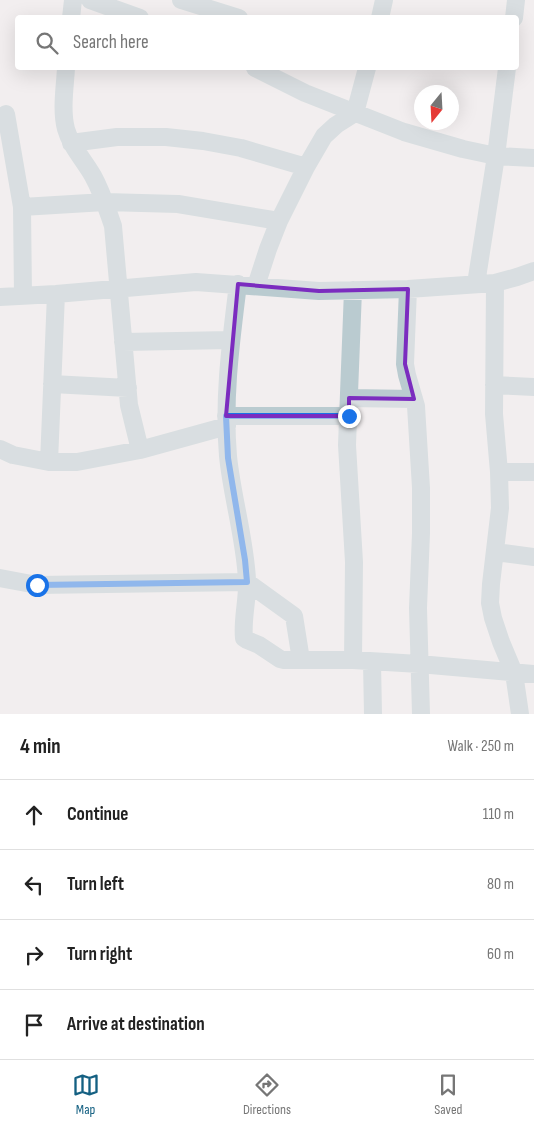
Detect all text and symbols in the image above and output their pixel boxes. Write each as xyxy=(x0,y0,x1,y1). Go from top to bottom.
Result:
search box xyxy=(15,15,519,70)
icon: search xyxy=(33,29,61,57)
text: Search here xyxy=(73,31,149,54)
north arrow xyxy=(414,85,459,130)
route end xyxy=(338,405,361,428)
route start xyxy=(26,574,49,597)
text: 4 min xyxy=(20,734,61,759)
text: Walk · 250 m xyxy=(448,737,514,756)
icon: ahead xyxy=(20,801,48,829)
text: Continue xyxy=(67,803,128,826)
text: 110 m xyxy=(483,805,514,824)
icon: left xyxy=(20,871,48,899)
text: Turn left xyxy=(67,873,124,896)
text: 80 m xyxy=(487,875,514,894)
icon: right xyxy=(20,941,48,969)
text: Turn right xyxy=(67,943,132,966)
text: 60 m xyxy=(487,945,514,964)
icon: arrive xyxy=(20,1011,48,1039)
text: Arrive at destination xyxy=(67,1013,205,1036)
tab: Map xyxy=(72,1071,100,1118)
tab: Directions xyxy=(243,1071,291,1118)
tab: Saved xyxy=(434,1071,462,1118)

